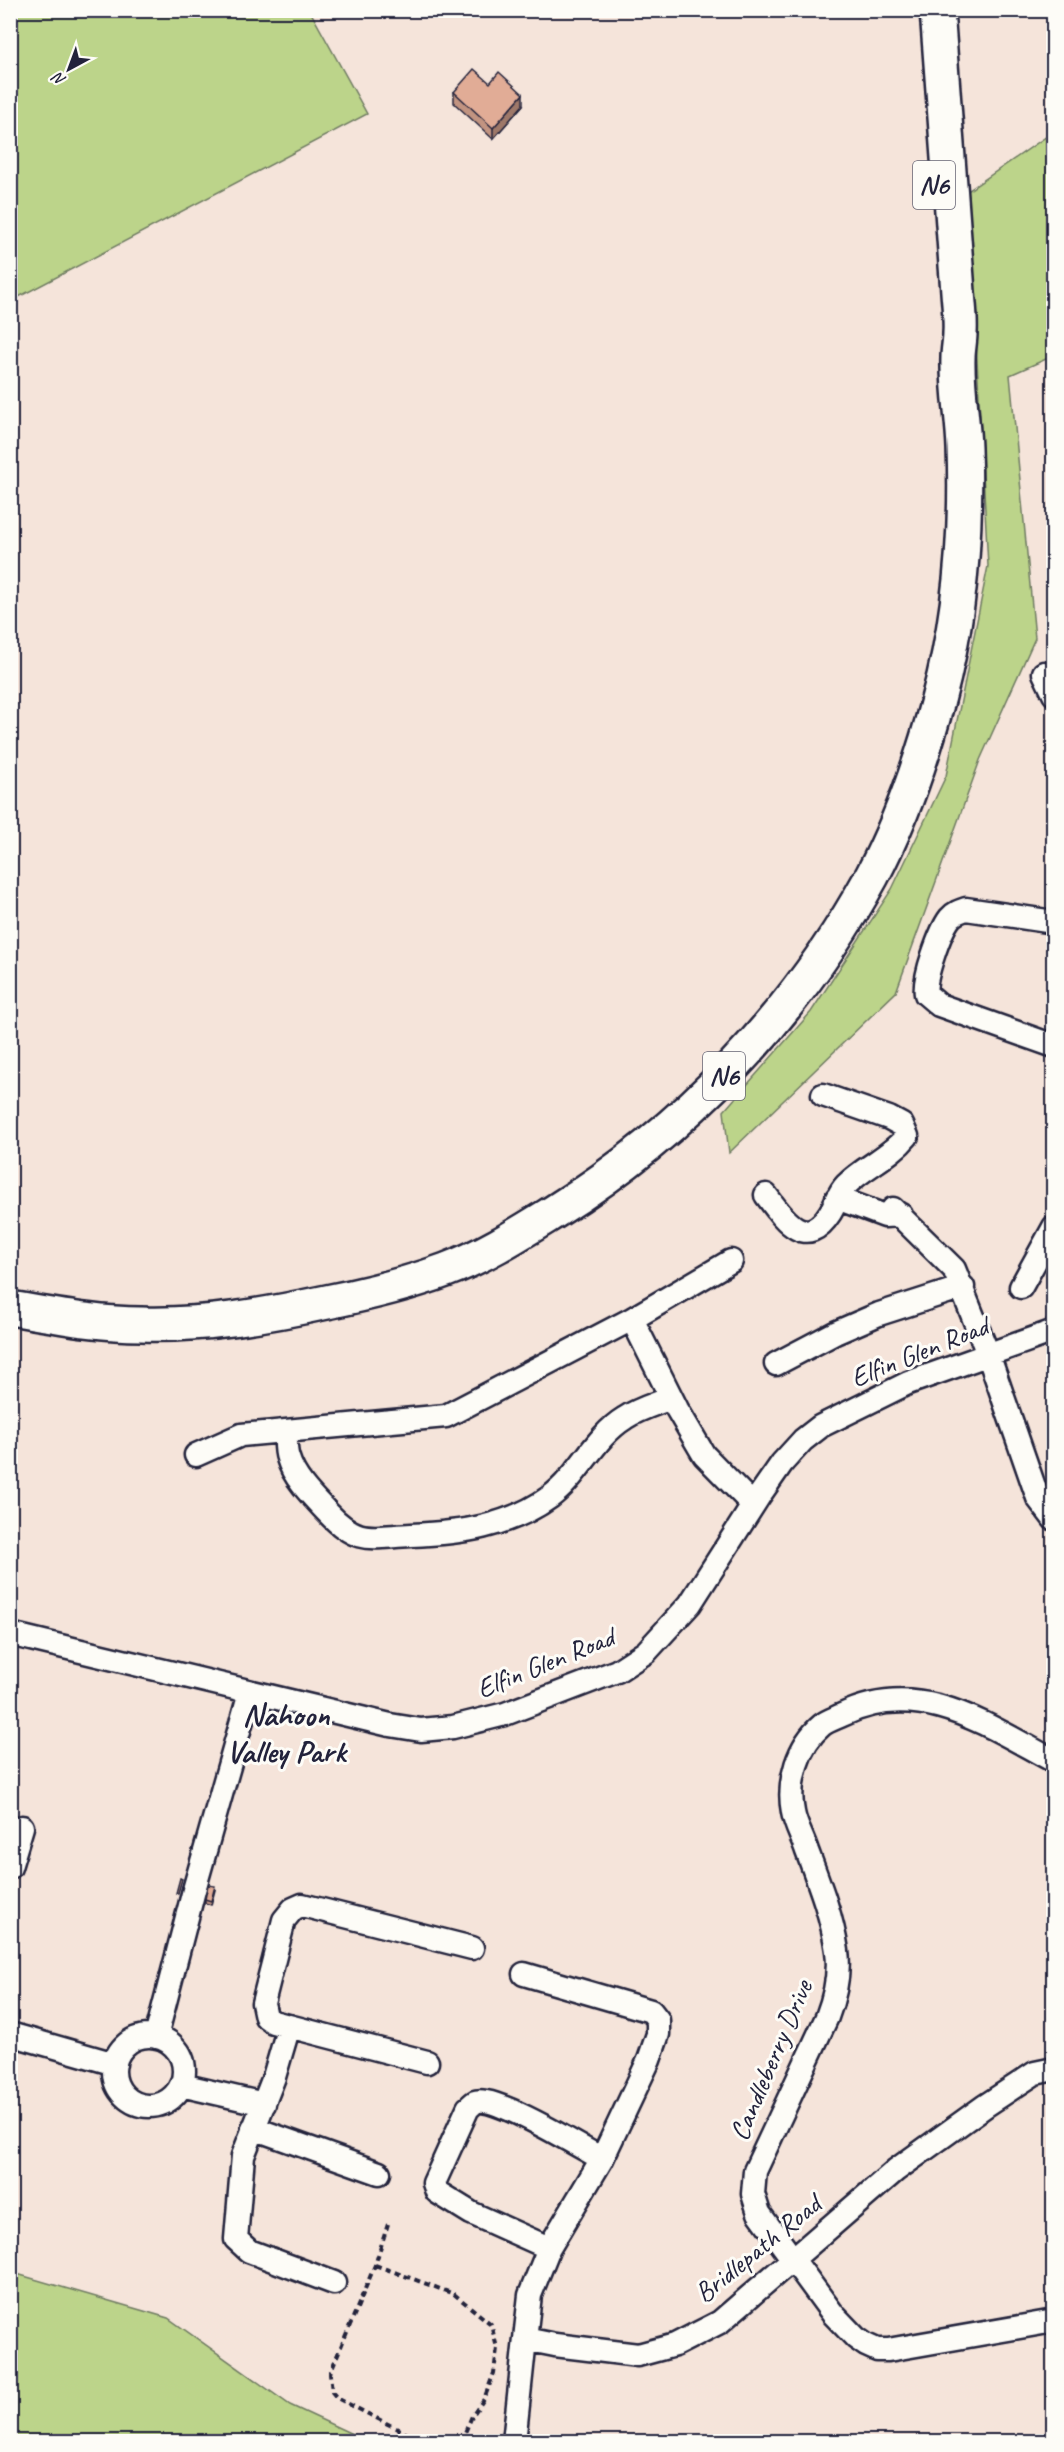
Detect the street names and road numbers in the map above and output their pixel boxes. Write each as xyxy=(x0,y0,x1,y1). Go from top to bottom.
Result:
road number: N6 xyxy=(913,161,955,209)
road number: N6 xyxy=(703,1052,745,1100)
street label: Elfin Glen Road xyxy=(845,1307,997,1395)
street label: Elfin Glen Road xyxy=(471,1618,623,1706)
street label: Candleberry Drive xyxy=(721,1973,821,2146)
street label: Bridlepath Road xyxy=(687,2184,831,2310)

